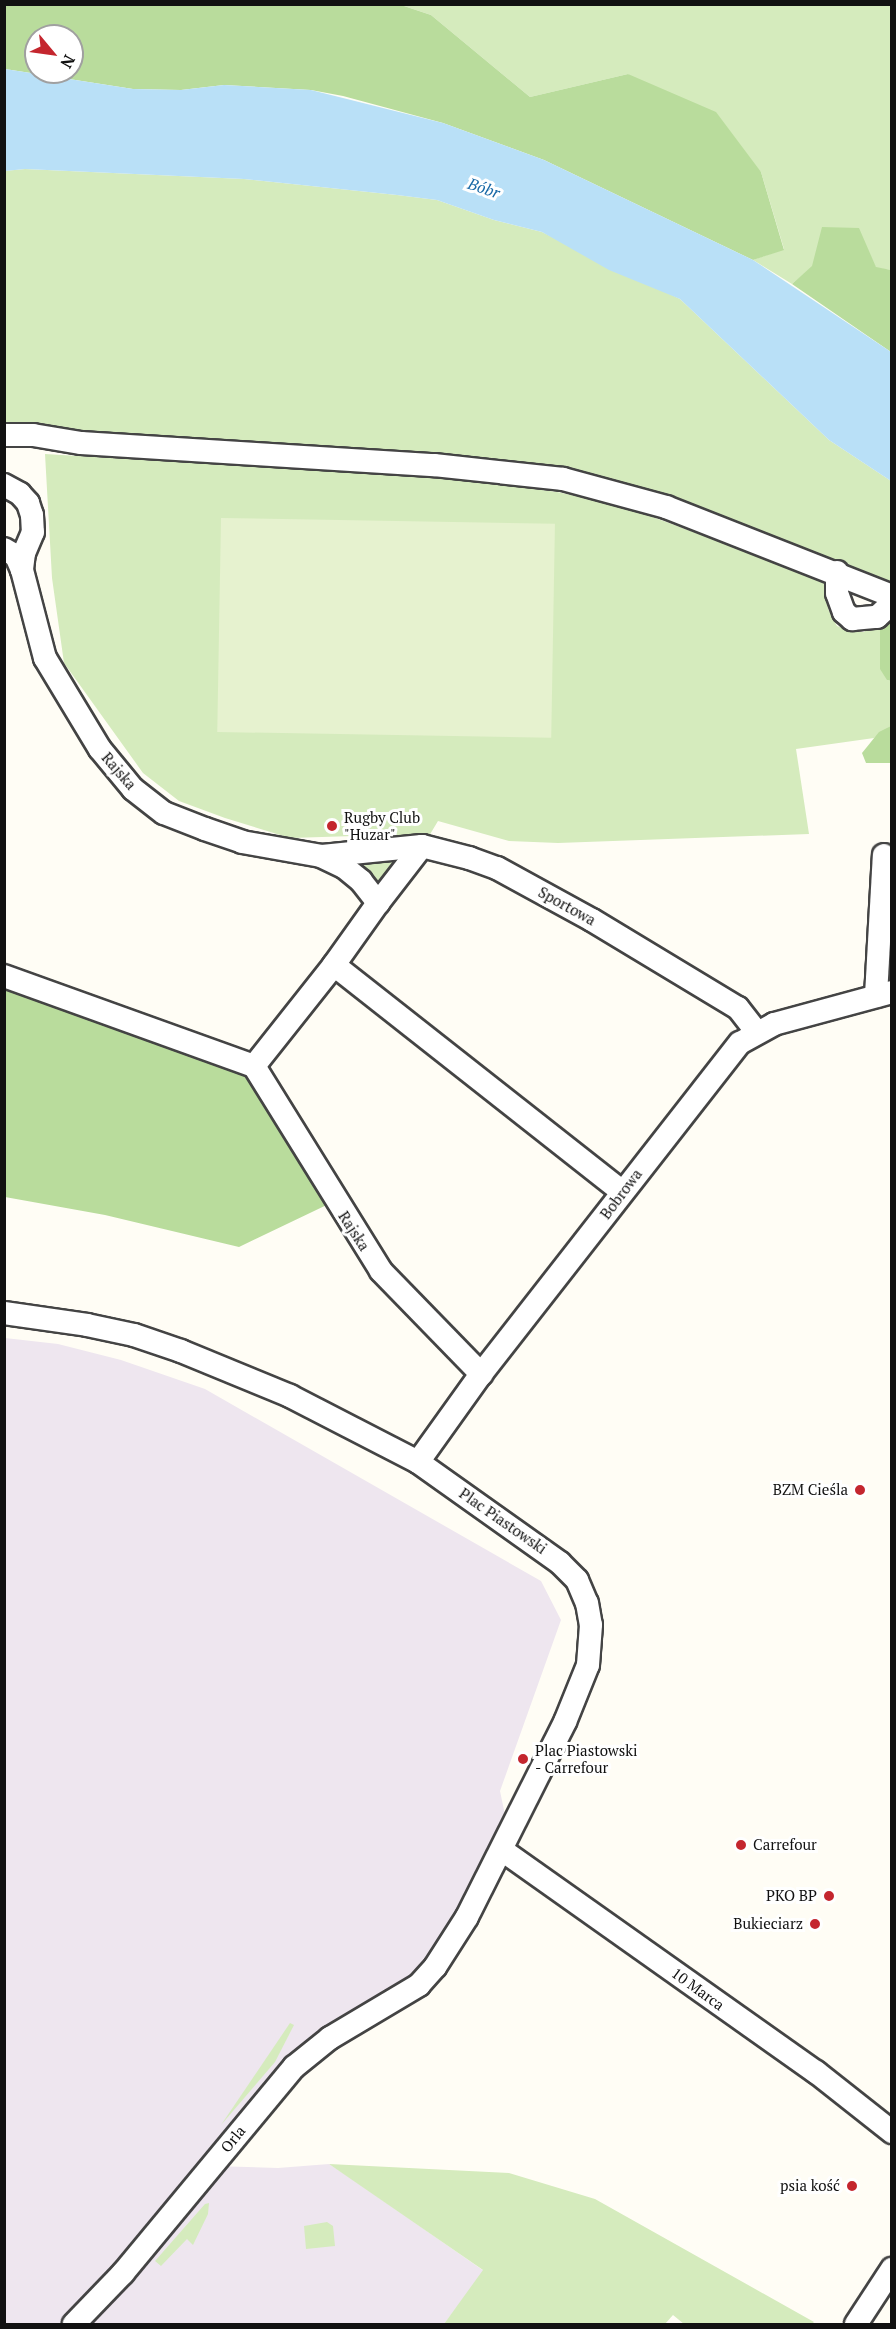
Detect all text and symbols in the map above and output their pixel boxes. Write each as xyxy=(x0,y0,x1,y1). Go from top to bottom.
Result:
north arrow xyxy=(24,24,84,84)
text: N xyxy=(55,51,81,72)
water label: Bóbr xyxy=(466,174,502,202)
street label: Rajska xyxy=(98,749,140,793)
place label: Rugby Club "Huzar" xyxy=(344,808,420,843)
marker: Rugby Club "Huzar" xyxy=(325,819,339,833)
street label: Sportowa xyxy=(535,883,599,929)
street label: Bobrowa xyxy=(596,1165,646,1223)
street label: Rajska xyxy=(335,1208,373,1254)
place label: BZM Cieśla xyxy=(773,1481,848,1499)
marker: BZM Cieśla xyxy=(853,1483,867,1497)
street label: Plac Piastowski xyxy=(456,1484,550,1558)
place label: Plac Piastowski - Carrefour xyxy=(535,1741,638,1776)
marker: Plac Piastowski - Carrefour xyxy=(516,1752,530,1766)
place label: Carrefour xyxy=(753,1836,817,1854)
marker: Carrefour xyxy=(734,1838,748,1852)
place label: PKO BP xyxy=(766,1887,817,1905)
marker: PKO BP xyxy=(822,1889,836,1903)
place label: Bukieciarz xyxy=(733,1915,803,1933)
marker: Bukieciarz xyxy=(808,1917,822,1931)
street label: 10 Marca xyxy=(668,1964,728,2014)
street label: Orla xyxy=(217,2122,249,2156)
place label: psia kość xyxy=(780,2177,840,2195)
marker: psia kość xyxy=(845,2179,859,2193)

